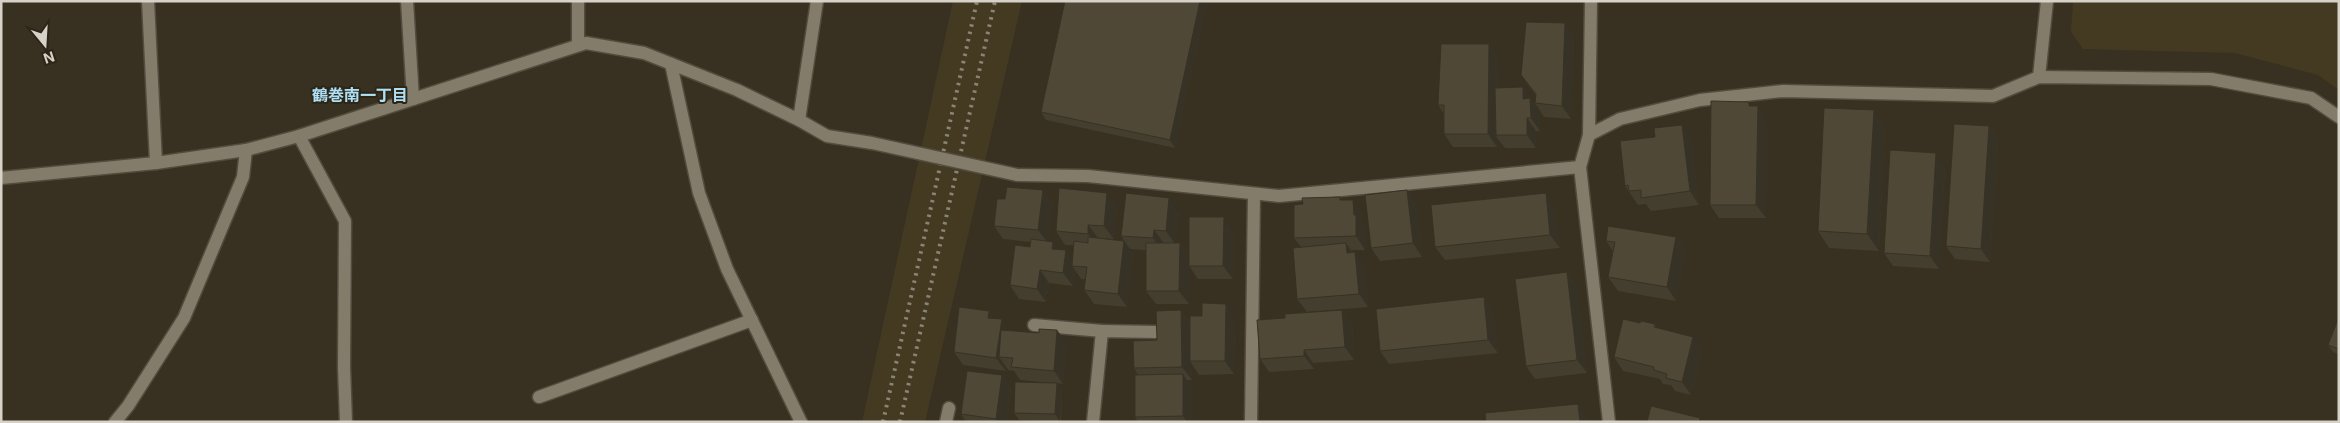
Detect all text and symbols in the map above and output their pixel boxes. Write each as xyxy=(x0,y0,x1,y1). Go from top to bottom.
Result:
north arrow xyxy=(20,20,70,70)
text: N xyxy=(41,48,57,68)
district label: 鶴巻南一丁目 xyxy=(312,85,408,105)

